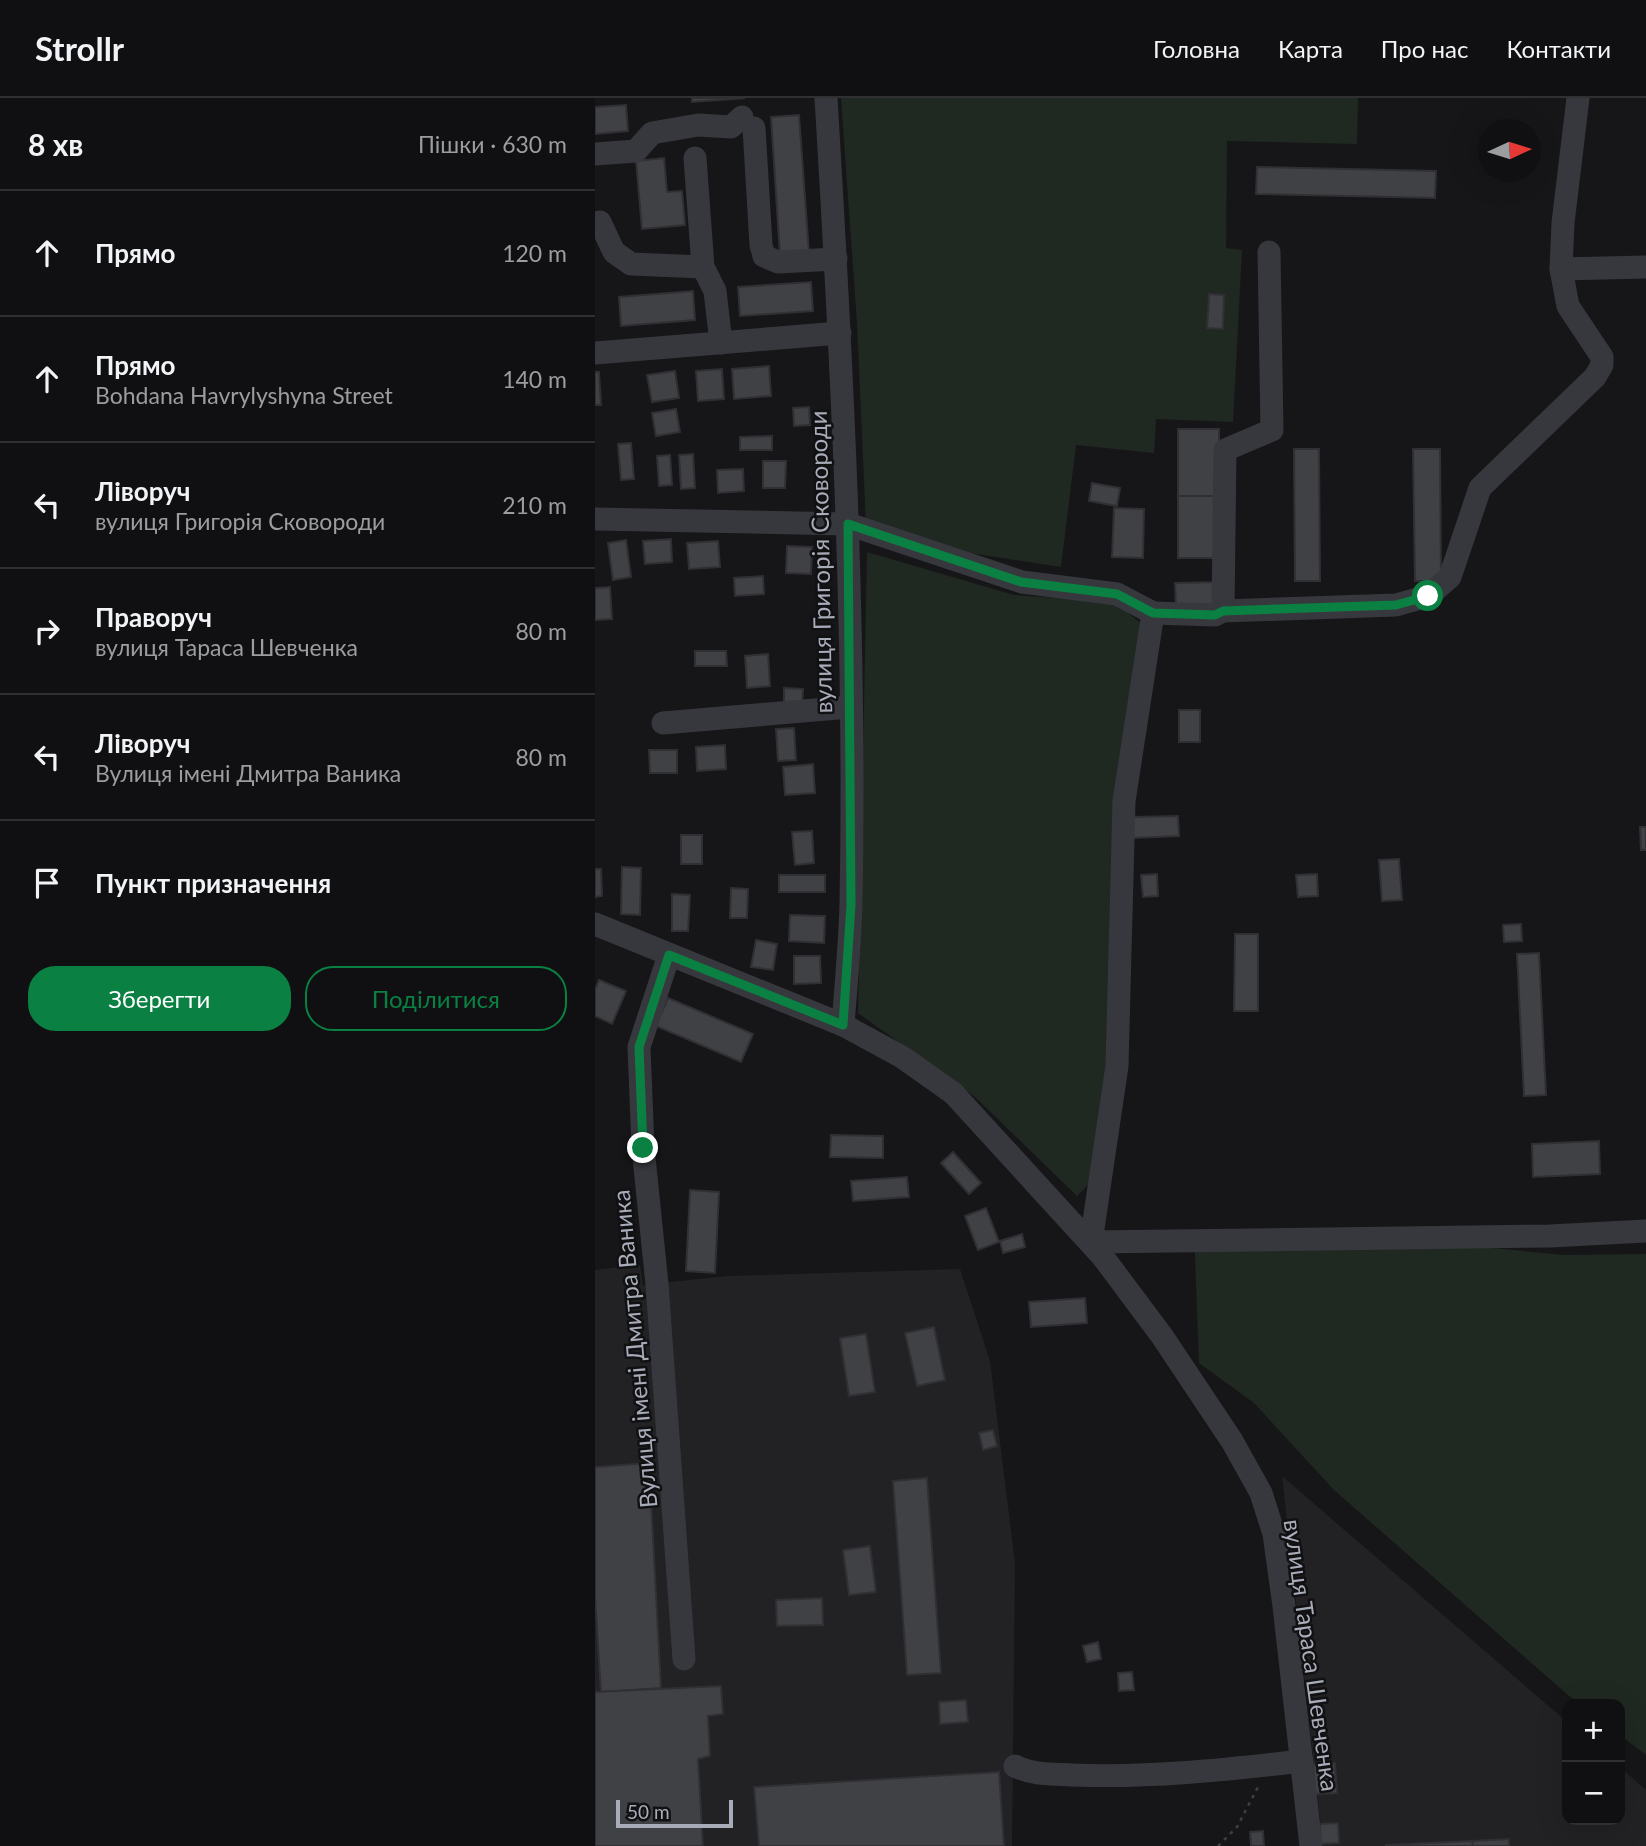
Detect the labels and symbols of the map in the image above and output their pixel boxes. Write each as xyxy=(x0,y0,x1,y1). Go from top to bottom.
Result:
north arrow xyxy=(1478,119,1541,182)
street label: вулиця Григорія Сковороди xyxy=(803,410,837,714)
route start xyxy=(1412,580,1443,611)
route end xyxy=(627,1132,658,1163)
street label: Вулиця імені Дмитра Ваника xyxy=(606,1189,662,1509)
street label: вулиця Тараса Шевченка xyxy=(1279,1517,1345,1793)
scale bar xyxy=(616,1797,733,1829)

